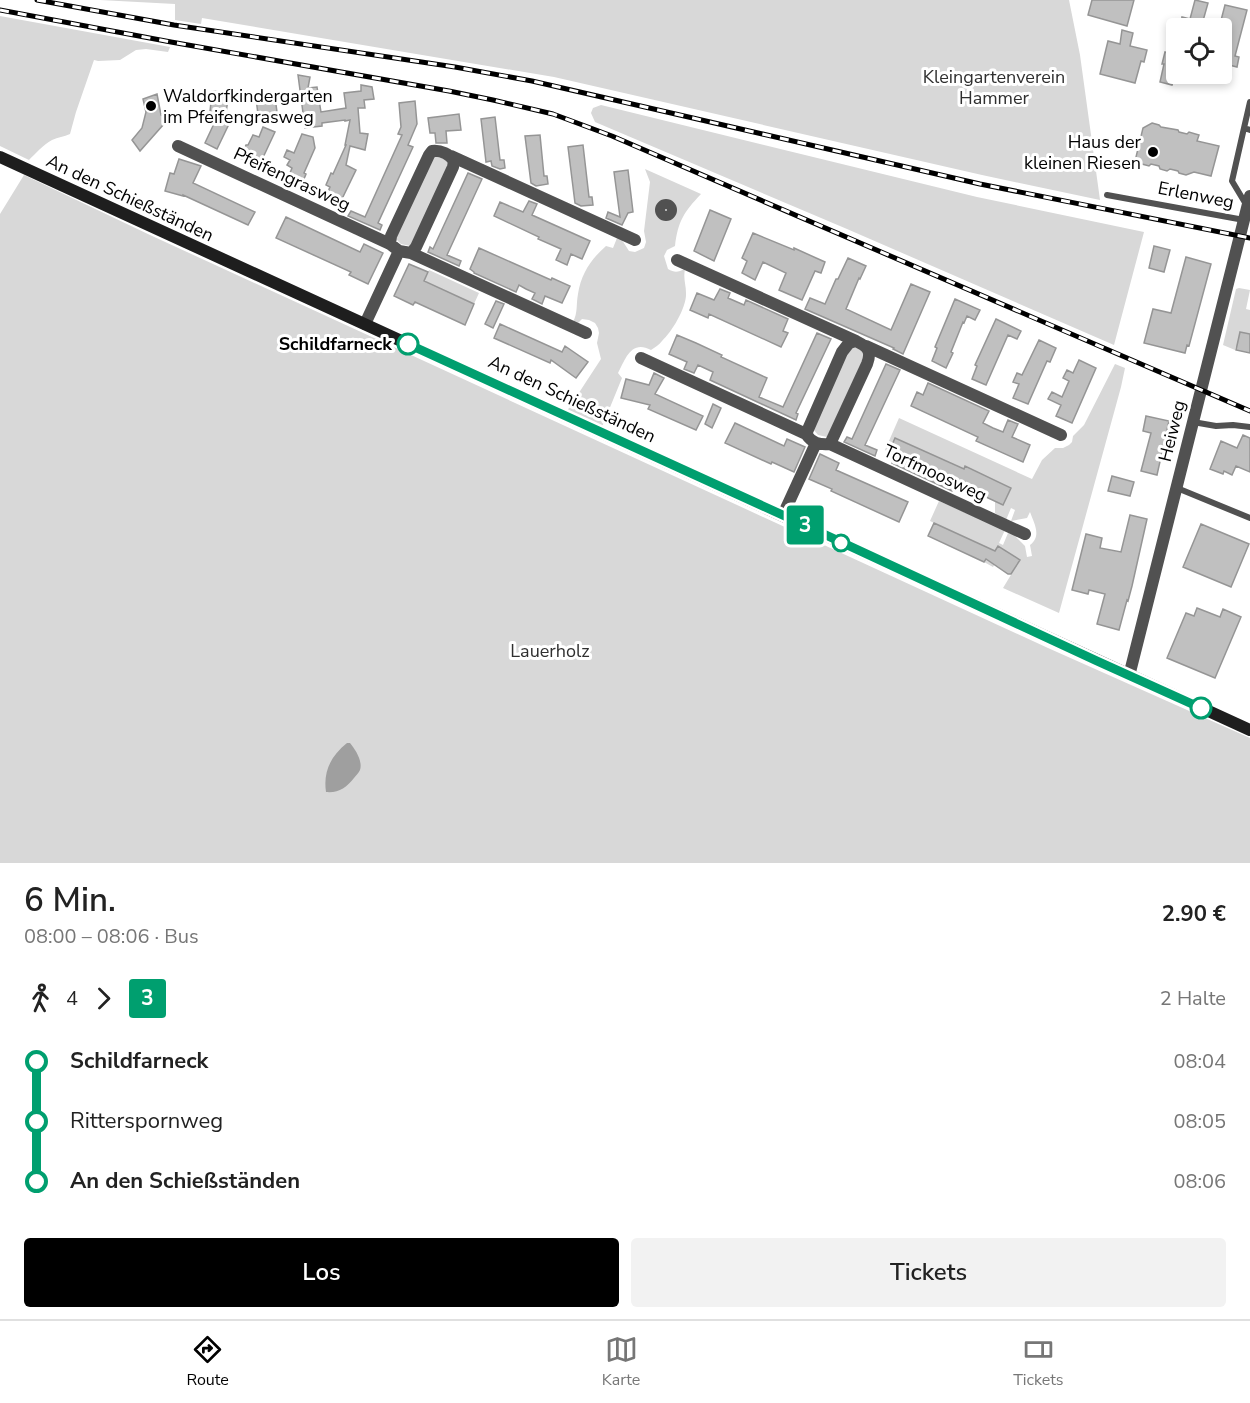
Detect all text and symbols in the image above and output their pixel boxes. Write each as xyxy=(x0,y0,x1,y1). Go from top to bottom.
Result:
map controls xyxy=(1166,18,1232,84)
button: locate xyxy=(1166,18,1232,84)
park label: Kleingartenverein Hammer xyxy=(923,65,1065,110)
place label: Waldorfkindergarten im Pfeifengrasweg xyxy=(163,84,333,129)
marker: Waldorfkindergarten im Pfeifengrasweg xyxy=(144,99,158,113)
place label: Haus der kleinen Riesen xyxy=(1024,130,1142,175)
street label: Pfeifengrasweg xyxy=(230,141,354,217)
marker: Haus der kleinen Riesen xyxy=(1146,145,1160,159)
street label: An den Schießständen xyxy=(42,149,218,247)
street label: Erlenweg xyxy=(1156,176,1236,214)
place label: Schildfarneck xyxy=(279,332,392,356)
marker: Schildfarneck xyxy=(397,333,419,355)
street label: An den Schießständen xyxy=(484,350,660,448)
street label: Heiweg xyxy=(1153,398,1191,464)
street label: Torfmoosweg xyxy=(879,439,991,507)
line badge: 3 xyxy=(786,506,824,544)
text: 3 xyxy=(799,511,811,539)
unlabelled marker xyxy=(832,534,850,552)
park label: Lauerholz xyxy=(510,639,590,663)
unlabelled marker xyxy=(1190,697,1212,719)
text: 6 Min. xyxy=(24,878,116,923)
text: 2.90 € xyxy=(1162,899,1226,929)
text: 08:00 – 08:06 · Bus xyxy=(24,923,199,950)
icon: walk xyxy=(24,982,57,1015)
icon: forward xyxy=(87,982,120,1015)
text: 3 xyxy=(141,984,154,1012)
text: 4 xyxy=(66,985,78,1012)
text: 2 Halte xyxy=(1160,985,1226,1012)
text: Schildfarneck xyxy=(70,1046,208,1076)
text: 08:04 xyxy=(1173,1048,1226,1075)
text: Ritterspornweg xyxy=(70,1106,223,1136)
text: 08:05 xyxy=(1173,1108,1226,1135)
text: An den Schießständen xyxy=(70,1166,300,1196)
text: 08:06 xyxy=(1173,1168,1226,1195)
button: Los xyxy=(24,1238,619,1307)
button: Tickets xyxy=(631,1238,1226,1307)
tab: Route xyxy=(186,1333,229,1391)
tab: Karte xyxy=(602,1333,640,1391)
tab: Tickets xyxy=(1013,1333,1064,1391)

